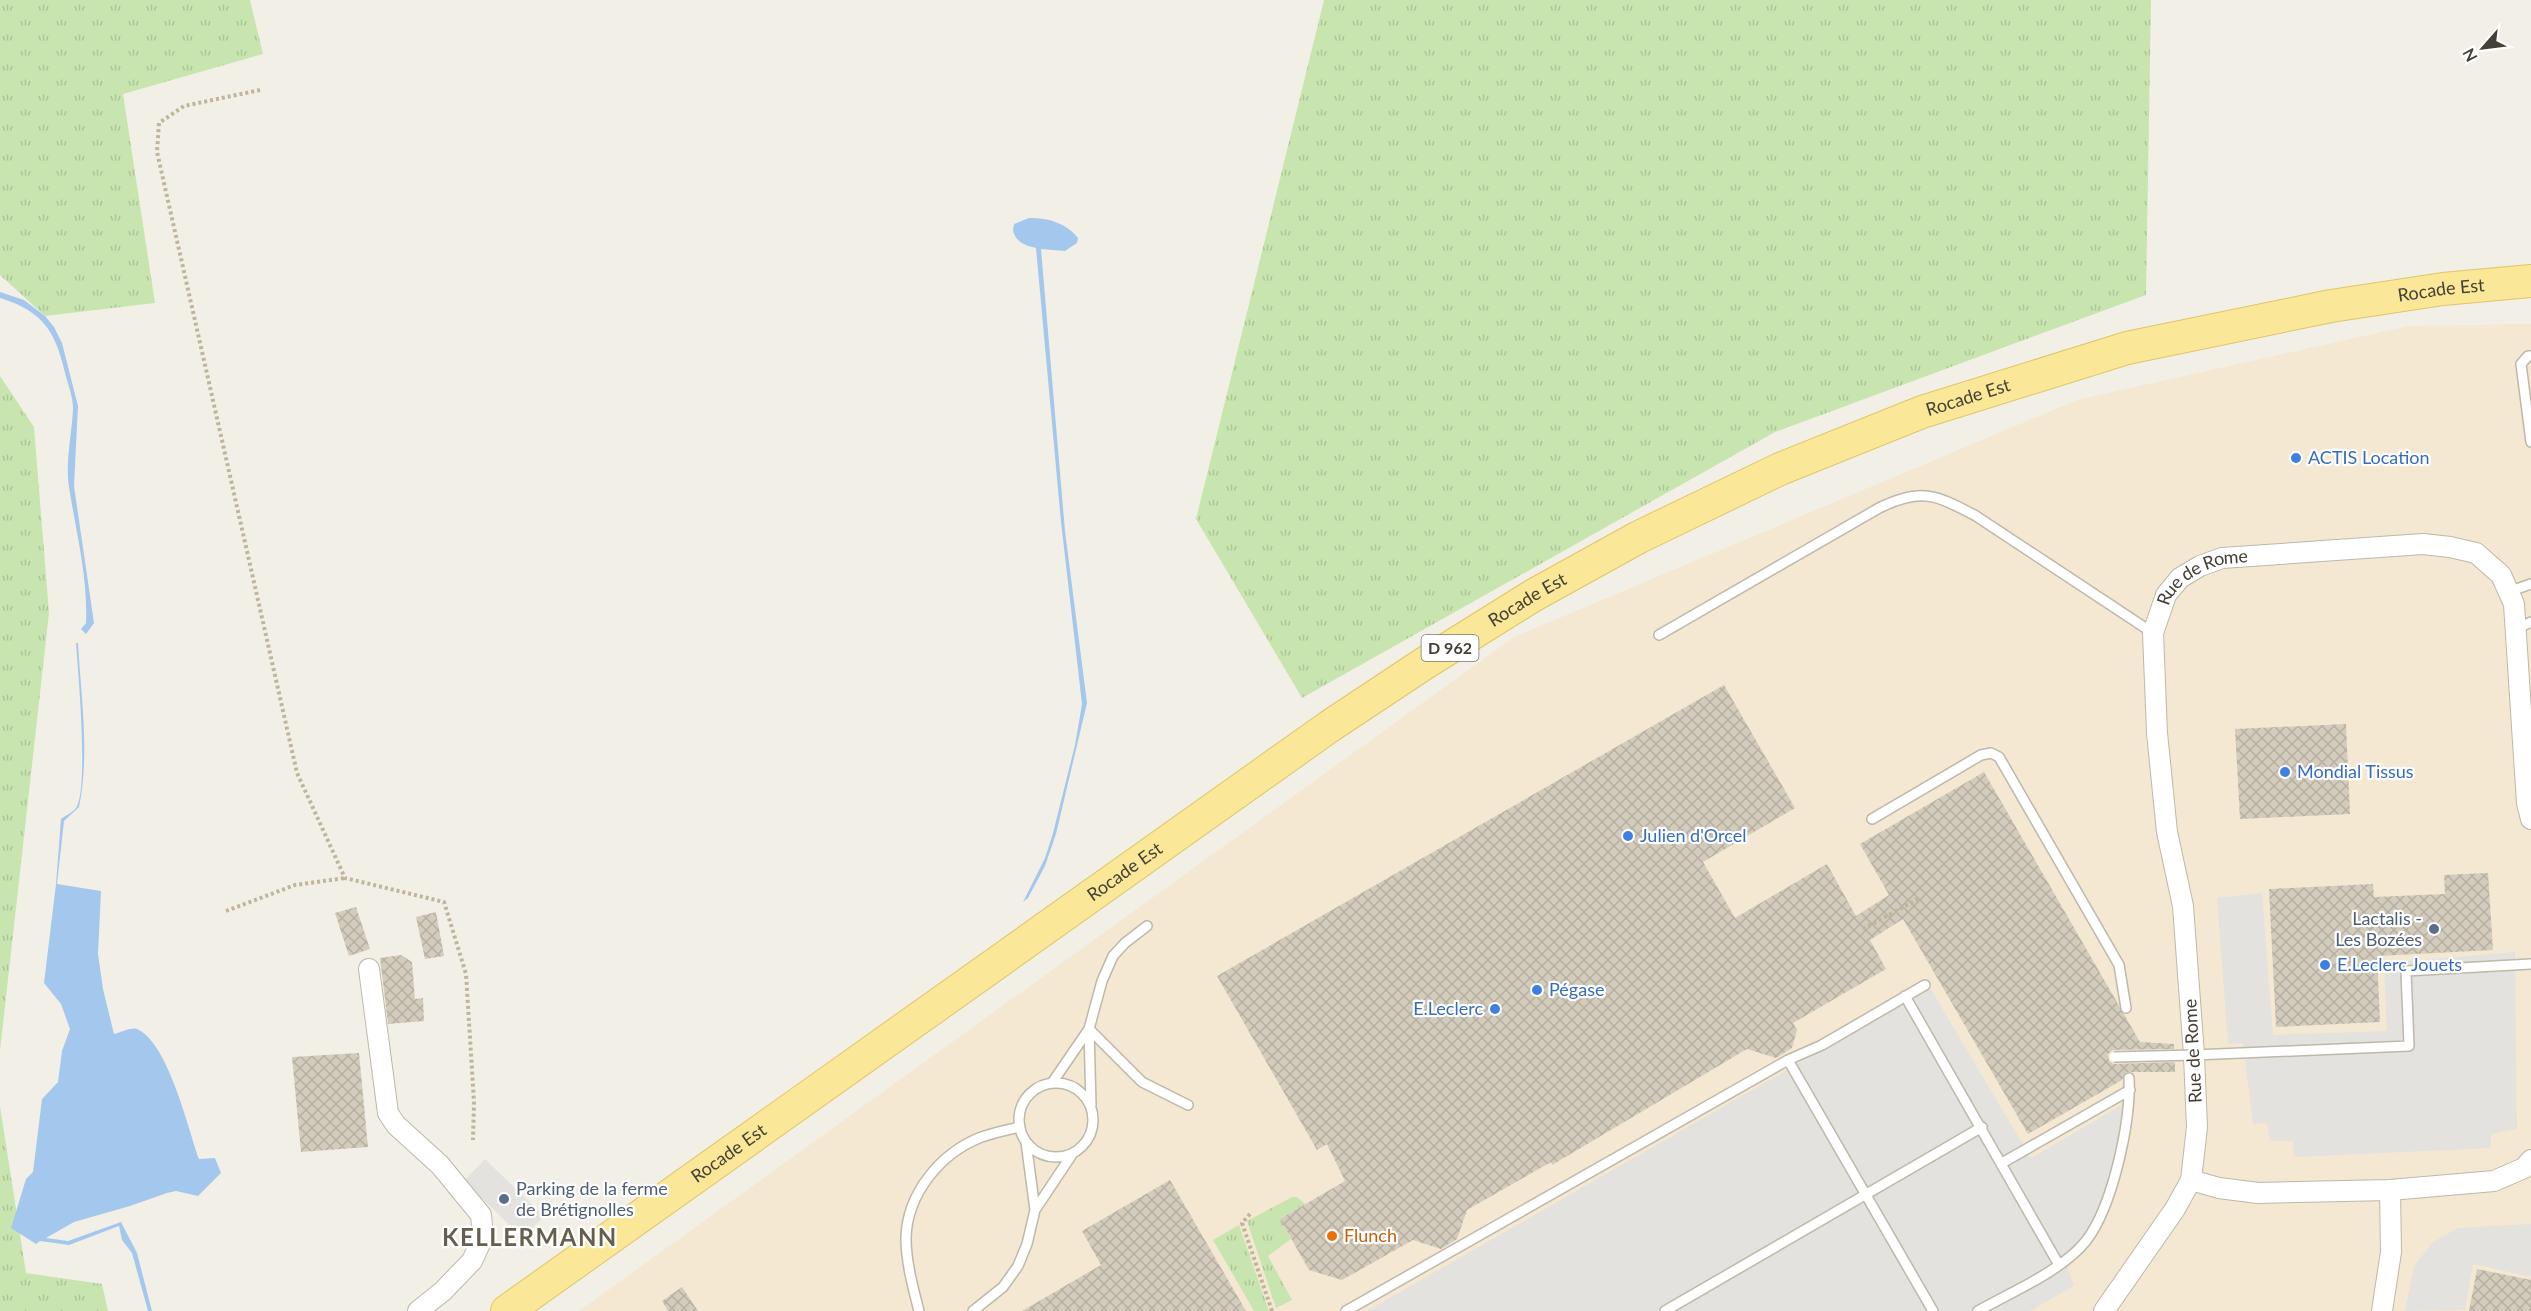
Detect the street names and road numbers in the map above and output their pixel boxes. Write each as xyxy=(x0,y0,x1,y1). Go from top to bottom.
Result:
street label: Rocade Est xyxy=(2396,273,2486,306)
street label: Rocade Est xyxy=(1923,373,2013,420)
street label: Rue de Rome xyxy=(2151,544,2248,608)
street label: Rocade Est xyxy=(1484,567,1570,631)
road number: D 962 xyxy=(1422,635,1478,661)
street label: Rocade Est xyxy=(1082,836,1167,905)
street label: Rue de Rome xyxy=(2178,998,2206,1104)
street label: Rocade Est xyxy=(686,1118,770,1187)

